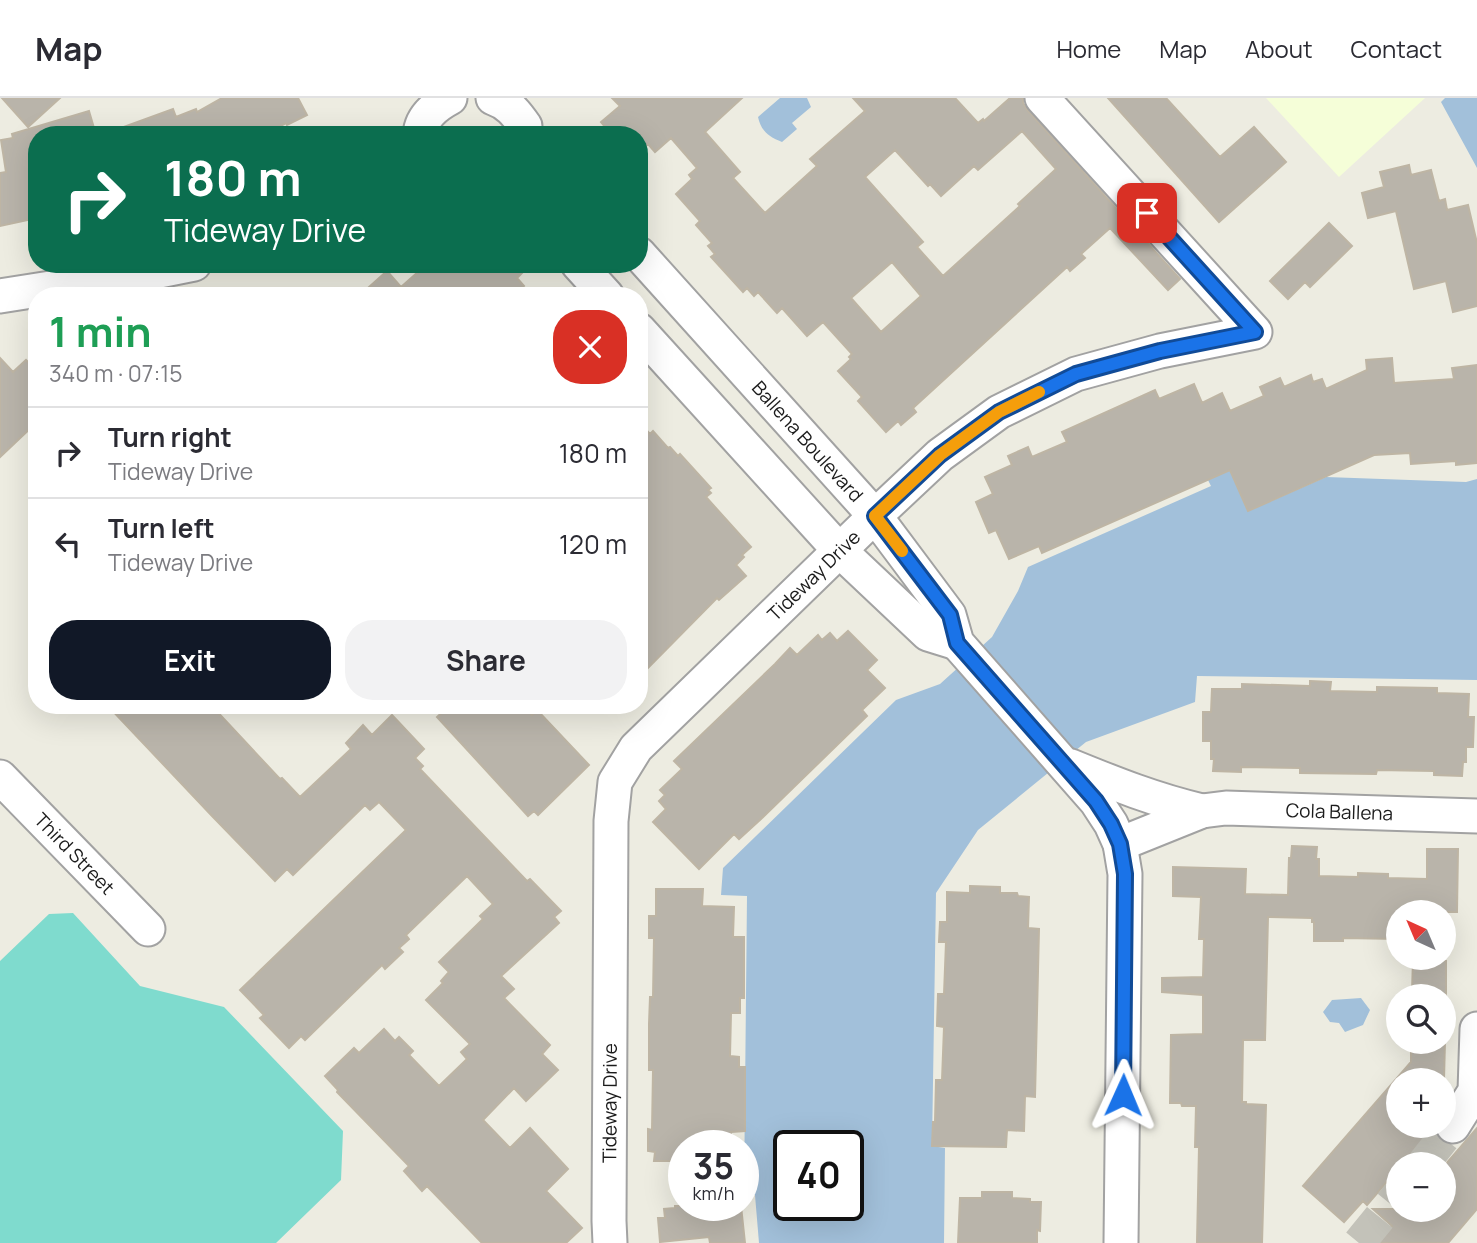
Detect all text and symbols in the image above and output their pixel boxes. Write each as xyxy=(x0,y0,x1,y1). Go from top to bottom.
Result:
text: Map xyxy=(35,26,103,71)
text: Home xyxy=(1056,32,1121,65)
text: Map xyxy=(1159,32,1207,65)
text: About xyxy=(1245,32,1313,65)
text: Contact xyxy=(1351,32,1442,65)
text: 180 m xyxy=(164,144,302,211)
icon: right xyxy=(49,154,140,245)
pin xyxy=(1117,183,1177,243)
icon: arrive xyxy=(1128,194,1166,232)
text: Tideway Drive xyxy=(164,208,366,252)
text: 1 min xyxy=(49,302,152,360)
button: close xyxy=(553,310,627,384)
text: 340 m · 07:15 xyxy=(49,357,183,389)
street label: Ballena Boulevard xyxy=(746,375,869,507)
text: Turn right xyxy=(108,419,232,455)
icon: right xyxy=(49,434,87,472)
text: 180 m xyxy=(559,435,627,471)
text: Tideway Drive xyxy=(108,455,253,487)
text: Turn left xyxy=(108,510,215,546)
street label: Tideway Drive xyxy=(762,524,866,627)
icon: left xyxy=(49,525,87,563)
text: 120 m xyxy=(559,526,627,562)
text: Tideway Drive xyxy=(108,546,253,578)
button: Exit xyxy=(49,620,331,700)
button: Share xyxy=(345,620,627,700)
street label: Cola Ballena xyxy=(1285,797,1393,826)
street label: Third Street xyxy=(29,807,120,900)
north arrow xyxy=(1386,900,1456,970)
map controls xyxy=(1386,900,1456,1222)
button: search xyxy=(1386,984,1456,1054)
street label: Tideway Drive xyxy=(596,1043,623,1163)
position arrow xyxy=(1086,1058,1160,1132)
button: + xyxy=(1386,1068,1456,1138)
speed limit sign: 40 xyxy=(773,1130,864,1221)
text: 35 xyxy=(693,1142,734,1190)
button: − xyxy=(1386,1152,1456,1222)
text: km/h xyxy=(693,1181,734,1205)

